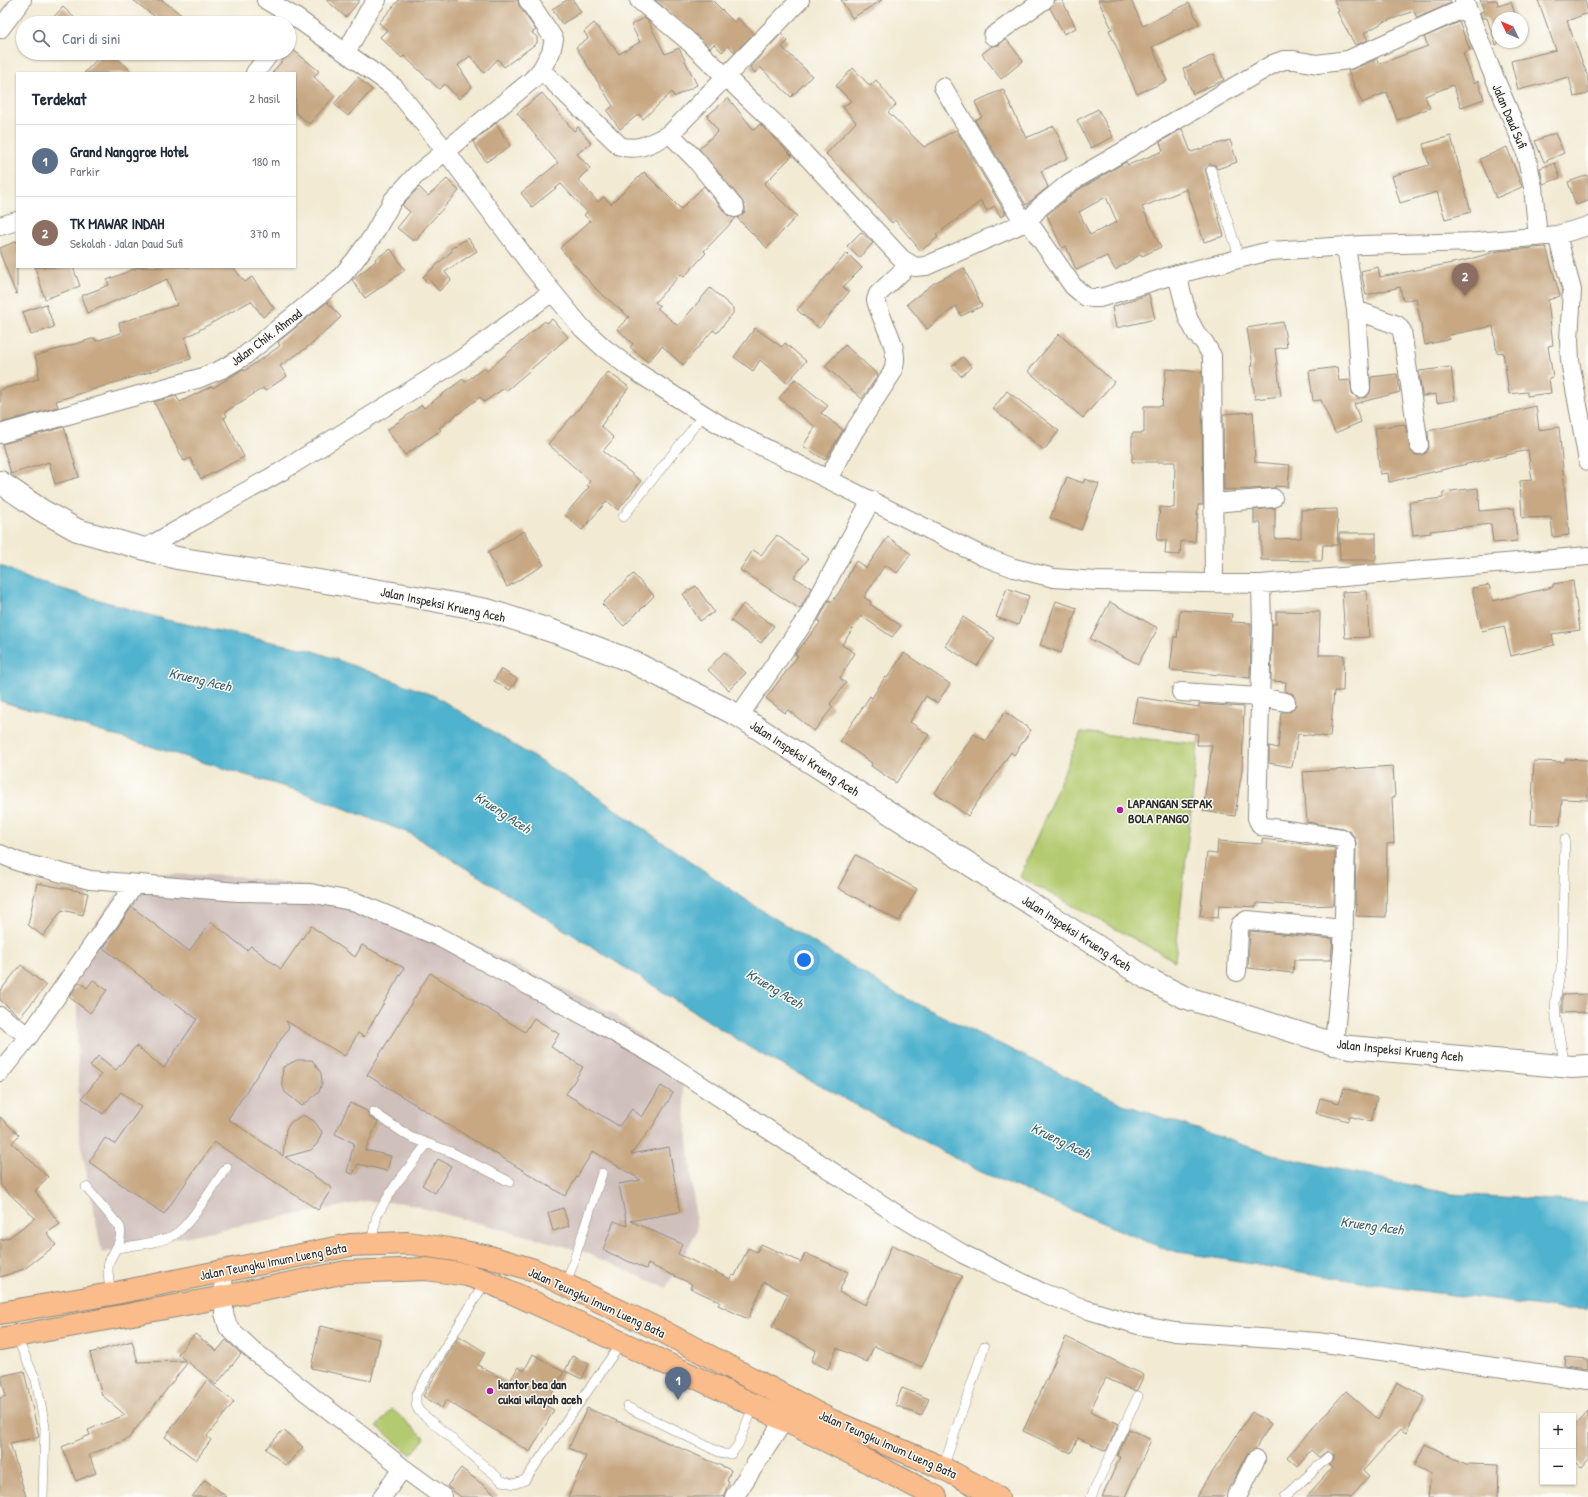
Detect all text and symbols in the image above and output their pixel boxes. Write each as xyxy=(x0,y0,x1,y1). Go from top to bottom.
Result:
north arrow xyxy=(1492,12,1528,48)
search box xyxy=(16,16,296,60)
icon: search xyxy=(30,27,52,49)
text: Cari di sini xyxy=(62,28,121,49)
street label: Jalan Daud Sufi xyxy=(1488,81,1532,152)
text: Terdekat xyxy=(32,87,86,110)
text: 2 hasil xyxy=(249,89,280,107)
text: Grand Nanggroe Hotel xyxy=(70,141,188,162)
text: 1 xyxy=(43,152,47,170)
text: 180 m xyxy=(252,152,280,170)
text: Parkir xyxy=(70,162,100,180)
text: TK MAWAR INDAH xyxy=(70,213,164,234)
text: 2 xyxy=(42,224,48,242)
text: 370 m xyxy=(250,224,280,242)
text: Sekolah · Jalan Daud Sufi xyxy=(70,234,183,252)
pin: 2 xyxy=(1452,263,1478,296)
street label: Jalan Chik. Ahmad xyxy=(227,304,305,370)
street label: Jalan Inspeksi Krueng Aceh xyxy=(379,582,508,626)
water label: Krueng Aceh xyxy=(167,663,234,697)
street label: Jalan Inspeksi Krueng Aceh xyxy=(747,716,864,800)
water label: Krueng Aceh xyxy=(471,787,536,839)
place label: LAPANGAN SEPAK BOLA PANGO xyxy=(1128,794,1212,827)
marker: LAPANGAN SEPAK BOLA PANGO xyxy=(1115,805,1125,815)
street label: Jalan Inspeksi Krueng Aceh xyxy=(1019,891,1136,975)
your location xyxy=(794,950,814,970)
water label: Krueng Aceh xyxy=(742,964,808,1014)
street label: Jalan Inspeksi Krueng Aceh xyxy=(1336,1034,1465,1066)
water label: Krueng Aceh xyxy=(1028,1118,1095,1164)
water label: Krueng Aceh xyxy=(1339,1211,1406,1240)
street label: Jalan Teungku Imum Lueng Bata xyxy=(198,1238,348,1284)
street label: Jalan Teungku Imum Lueng Bata xyxy=(526,1262,668,1342)
pin: 1 xyxy=(665,1367,691,1400)
place label: kantor bea dan cukai wilayah aceh xyxy=(498,1375,582,1409)
marker: kantor bea dan cukai wilayah aceh xyxy=(485,1386,495,1396)
street label: Jalan Teungku Imum Lueng Bata xyxy=(816,1405,960,1483)
map controls xyxy=(1540,1413,1576,1485)
button: + xyxy=(1540,1413,1576,1449)
button: − xyxy=(1540,1449,1576,1485)

